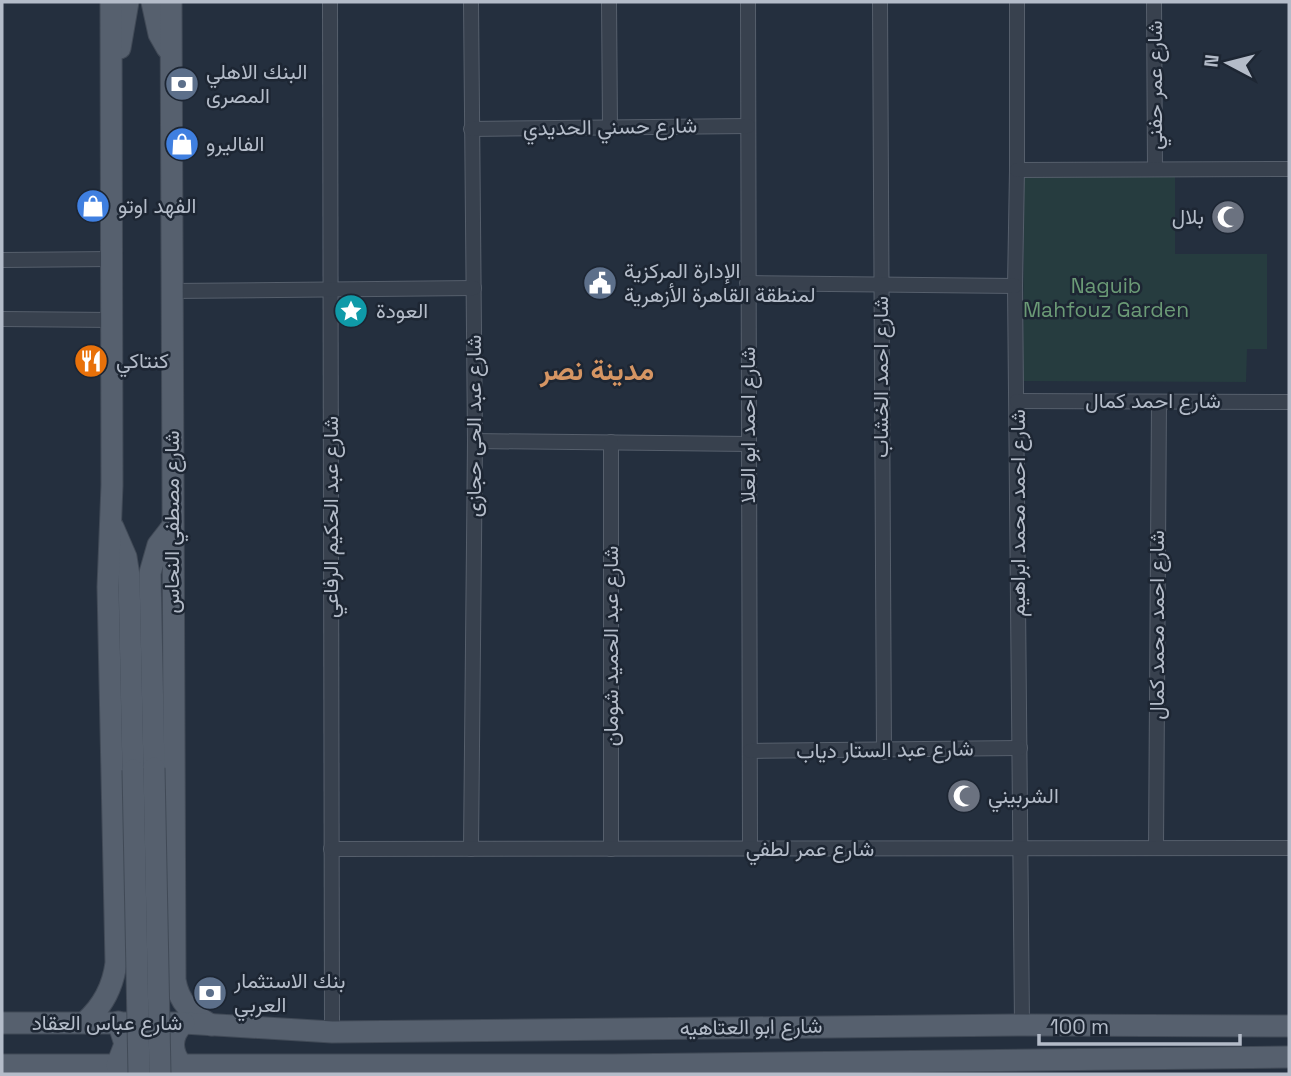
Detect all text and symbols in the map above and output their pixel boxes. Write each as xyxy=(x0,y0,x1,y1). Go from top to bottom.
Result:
street label: شارع عمر حفني xyxy=(1141,20,1172,150)
north arrow xyxy=(1193,28,1263,98)
text: N xyxy=(1198,53,1225,69)
place label: البنك الاهلي المصرى xyxy=(206,58,307,109)
bank icon: البنك الاهلي المصرى xyxy=(163,65,201,103)
street label: شارع حسني الحديدي xyxy=(523,111,698,146)
shop icon: الفاليرو xyxy=(163,125,201,163)
place label: الفاليرو xyxy=(206,130,264,157)
shop icon: الفهد اوتو xyxy=(74,187,112,225)
place label: الفهد اوتو xyxy=(118,192,196,219)
mosque icon: بلال xyxy=(1209,198,1247,236)
place label: بلال xyxy=(1172,203,1204,230)
place label: الإدارة المركزية لمنطقة القاهرة الأزهرية xyxy=(624,257,816,308)
public building icon: الإدارة المركزية لمنطقة القاهرة الأزهرية xyxy=(581,264,619,302)
park label: Naguib Mahfouz Garden xyxy=(1023,272,1189,323)
place icon: العودة xyxy=(332,292,370,330)
street label: شارع احمد الخشاب xyxy=(867,296,895,458)
place label: العودة xyxy=(376,297,428,324)
street label: شارع عبد الحى حجازى xyxy=(460,335,488,517)
restaurant icon: كنتاكي xyxy=(72,342,110,380)
place label: كنتاكي xyxy=(116,347,169,378)
street label: شارع احمد ابو العلا xyxy=(734,347,762,503)
district label: مدينة نصر xyxy=(539,352,654,388)
street label: شارع احمد كمال xyxy=(1085,387,1221,415)
street label: شارع احمد محمد ابراهيم xyxy=(1004,409,1032,617)
street label: شارع عبد الحكيم الرفاعي xyxy=(317,416,348,618)
street label: شارع مصطفي النحاس xyxy=(158,430,189,614)
street label: شارع احمد محمد كمال xyxy=(1143,530,1171,720)
street label: شارع عبد الحميد شومان xyxy=(597,546,625,746)
street label: شارع عبد الستار دياب xyxy=(796,734,974,766)
mosque icon: الشربيني xyxy=(945,777,983,815)
place label: الشربيني xyxy=(988,782,1059,813)
street label: شارع عمر لطفي xyxy=(746,835,874,866)
place label: بنك الاستثمار العربي xyxy=(233,967,345,1022)
bank icon: بنك الاستثمار العربي xyxy=(191,974,229,1012)
scale bar xyxy=(1039,1002,1240,1046)
street label: شارع عباس العقاد xyxy=(32,1009,182,1037)
street label: شارع ابو العتاهيه xyxy=(679,1012,823,1042)
text: 100 m xyxy=(1050,1013,1109,1040)

